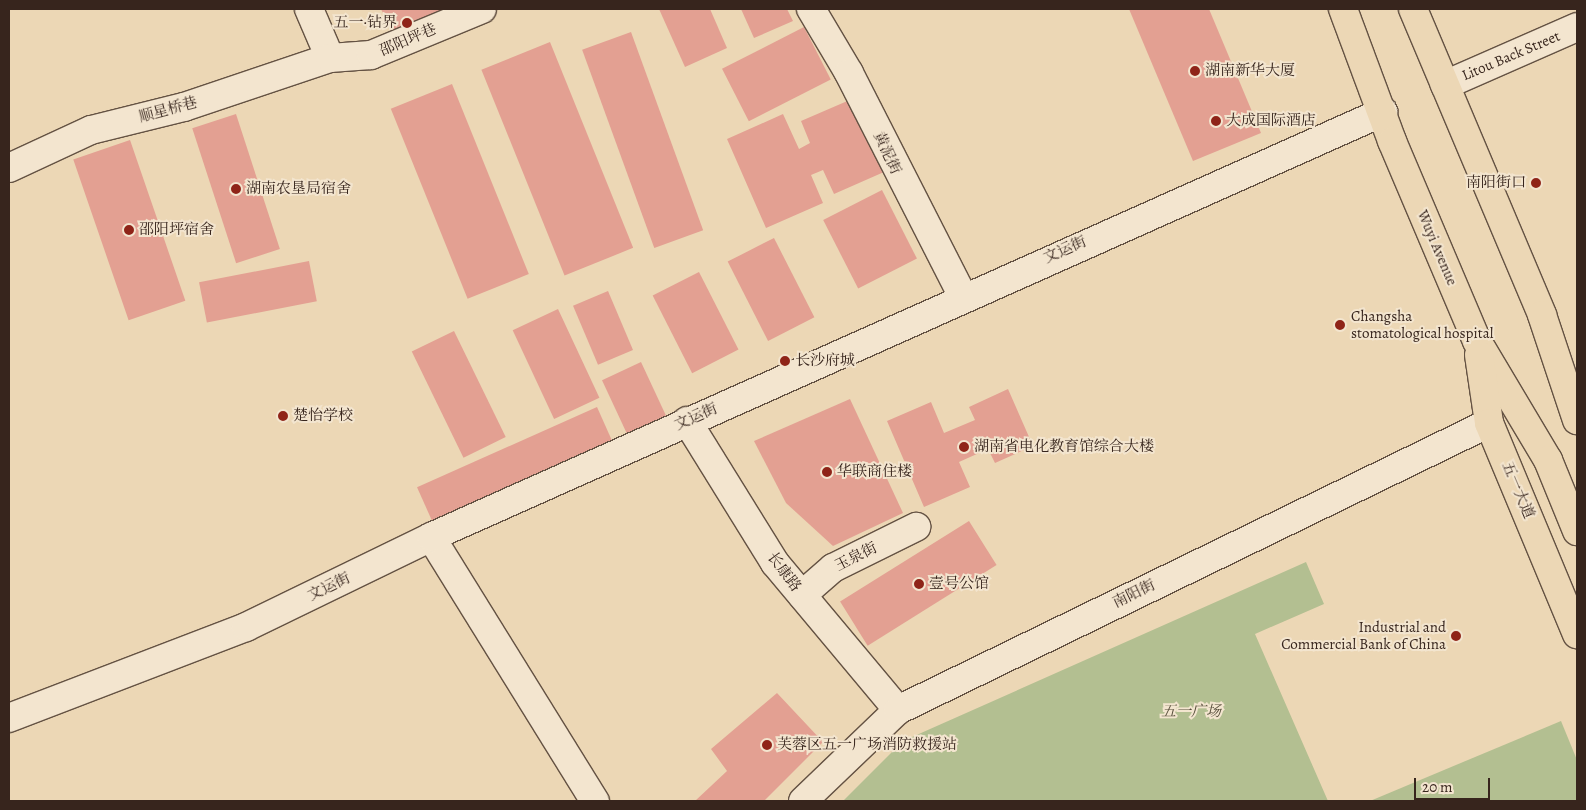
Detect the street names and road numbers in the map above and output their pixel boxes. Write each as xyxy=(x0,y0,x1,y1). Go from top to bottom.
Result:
street label: 邵阳坪巷 xyxy=(377,20,439,60)
street label: Litou Back Street xyxy=(1459,27,1563,85)
street label: 顺星桥巷 xyxy=(137,94,199,126)
street label: 黄泥街 xyxy=(869,129,905,177)
street label: Wuyi Avenue xyxy=(1413,208,1461,288)
street label: 文运街 xyxy=(1041,233,1089,267)
street label: 文运街 xyxy=(672,400,720,434)
street label: 五一大道 xyxy=(1498,459,1538,521)
street label: 玉泉街 xyxy=(832,539,880,575)
street label: 长康路 xyxy=(763,549,805,595)
street label: 文运街 xyxy=(305,569,353,605)
street label: 南阳街 xyxy=(1110,576,1158,612)

